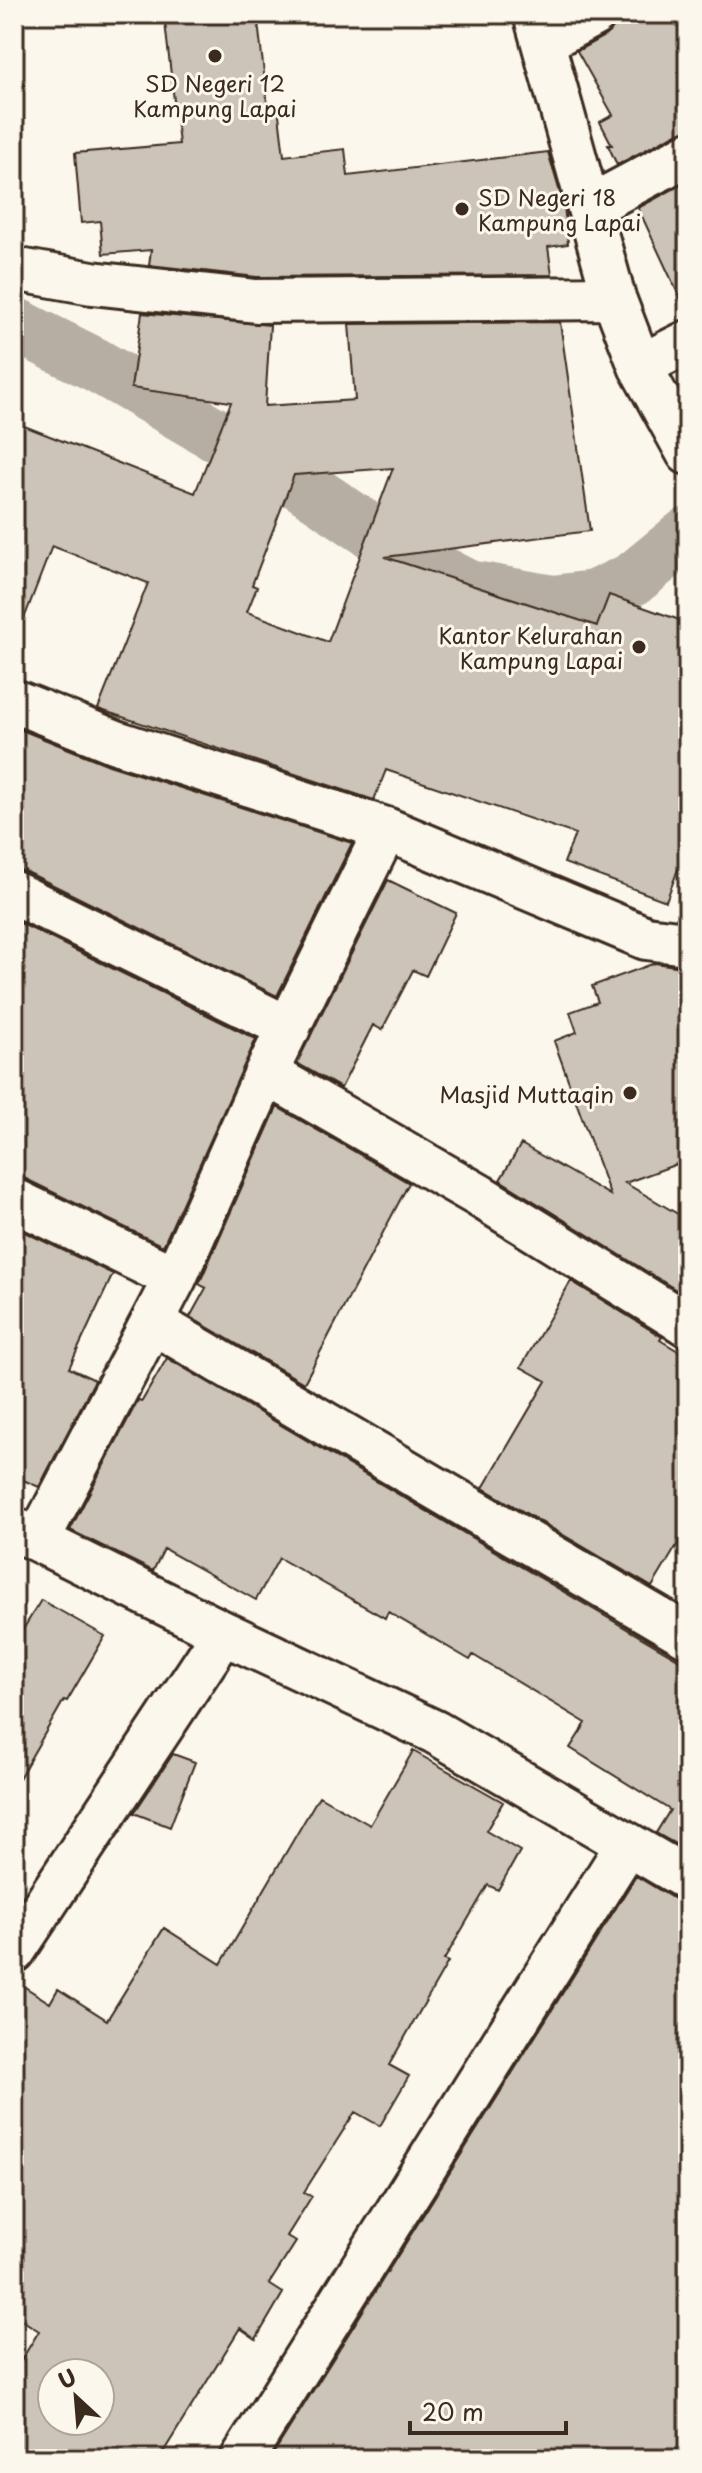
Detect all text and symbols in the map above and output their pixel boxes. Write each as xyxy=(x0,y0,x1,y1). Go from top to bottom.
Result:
marker: SD Negeri 12 Kampung Lapai xyxy=(206,47,224,65)
place label: SD Negeri 12 Kampung Lapai xyxy=(133,66,297,124)
place label: SD Negeri 18 Kampung Lapai xyxy=(478,180,641,238)
marker: SD Negeri 18 Kampung Lapai xyxy=(453,200,471,218)
place label: Kantor Kelurahan Kampung Lapai xyxy=(439,618,623,676)
marker: Kantor Kelurahan Kampung Lapai xyxy=(630,638,648,656)
place label: Masjid Muttaqin xyxy=(440,1077,614,1110)
marker: Masjid Muttaqin xyxy=(621,1084,639,1102)
north arrow xyxy=(36,2357,116,2437)
text: U xyxy=(52,2359,81,2396)
scale bar xyxy=(410,2385,566,2435)
text: 20 m xyxy=(422,2393,484,2429)

